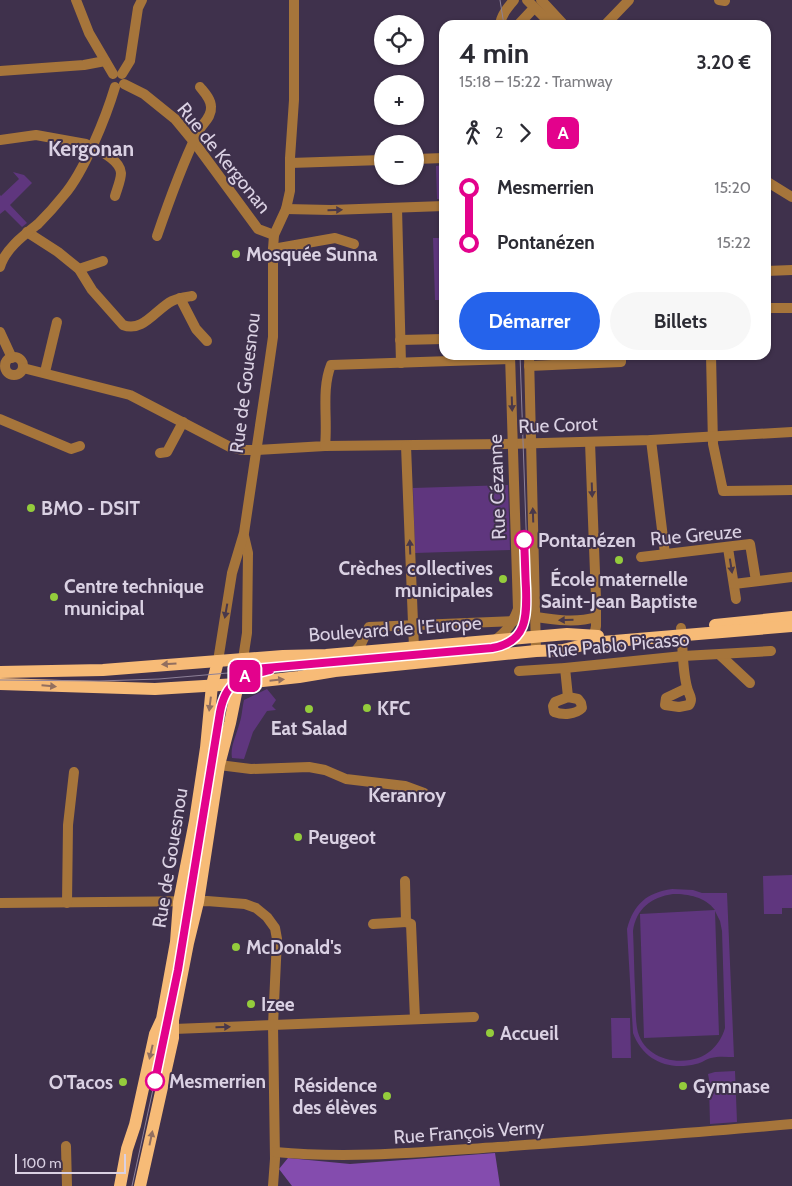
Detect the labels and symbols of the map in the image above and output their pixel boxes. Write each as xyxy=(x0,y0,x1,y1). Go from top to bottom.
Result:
street label: Rue de Kergonan xyxy=(172,98,276,218)
district label: Kergonan xyxy=(48,136,134,161)
one-way arrow xyxy=(327,205,343,213)
place label: Mosquée Sunna xyxy=(246,243,378,266)
marker: Mosquée Sunna xyxy=(230,248,242,260)
street label: Rue de Gouesnou xyxy=(225,311,265,455)
one-way arrow xyxy=(508,396,516,412)
street label: Rue Corot xyxy=(518,412,599,438)
street label: Rue Cézanne xyxy=(484,434,510,540)
one-way arrow xyxy=(589,483,597,499)
place label: BMO - DSIT xyxy=(41,497,141,520)
marker: BMO - DSIT xyxy=(25,502,37,514)
one-way arrow xyxy=(529,506,537,522)
street label: Rue Greuze xyxy=(649,520,743,550)
place label: Pontanézen xyxy=(538,529,636,552)
marker: Pontanézen xyxy=(514,530,534,550)
one-way arrow xyxy=(406,538,414,554)
marker: École maternelle Saint-Jean Baptiste xyxy=(613,554,625,566)
place label: Crèches collectives municipales xyxy=(338,557,493,602)
one-way arrow xyxy=(728,559,736,575)
place label: École maternelle Saint-Jean Baptiste xyxy=(541,567,697,613)
marker: Crèches collectives municipales xyxy=(497,573,509,585)
place label: Centre technique municipal xyxy=(64,575,204,620)
marker: Centre technique municipal xyxy=(48,591,60,603)
one-way arrow xyxy=(221,603,229,619)
street label: Boulevard de l'Europe xyxy=(308,611,483,647)
one-way arrow xyxy=(558,616,574,624)
street label: Rue Pablo Picasso xyxy=(546,627,690,663)
line badge: A xyxy=(229,660,261,692)
one-way arrow xyxy=(161,661,177,669)
one-way arrow xyxy=(269,676,285,684)
one-way arrow xyxy=(41,682,57,690)
one-way arrow xyxy=(206,696,214,712)
place label: KFC xyxy=(377,697,410,720)
marker: KFC xyxy=(361,702,373,714)
marker: Eat Salad xyxy=(303,703,315,715)
place label: Eat Salad xyxy=(271,717,347,740)
district label: Keranroy xyxy=(368,783,446,807)
street label: Rue de Gouesnou xyxy=(148,786,192,930)
place label: Peugeot xyxy=(308,826,376,849)
marker: Peugeot xyxy=(292,831,304,843)
place label: McDonald's xyxy=(246,936,342,959)
marker: McDonald's xyxy=(230,941,242,953)
place label: Izee xyxy=(261,993,295,1016)
marker: Izee xyxy=(245,998,257,1010)
place label: Accueil xyxy=(500,1022,559,1045)
one-way arrow xyxy=(215,1023,231,1031)
marker: Accueil xyxy=(484,1027,496,1039)
one-way arrow xyxy=(147,1045,155,1060)
place label: Mesmerrien xyxy=(169,1070,266,1093)
place label: O'Tacos xyxy=(49,1071,113,1094)
marker: Mesmerrien xyxy=(145,1071,165,1091)
place label: Résidence des élèves xyxy=(293,1074,377,1119)
place label: Gymnase xyxy=(693,1075,770,1098)
marker: O'Tacos xyxy=(117,1076,129,1088)
marker: Gymnase xyxy=(677,1080,689,1092)
marker: Résidence des élèves xyxy=(381,1090,393,1102)
street label: Rue François Verny xyxy=(393,1115,546,1149)
one-way arrow xyxy=(147,1130,155,1146)
scale bar xyxy=(15,1151,126,1174)

